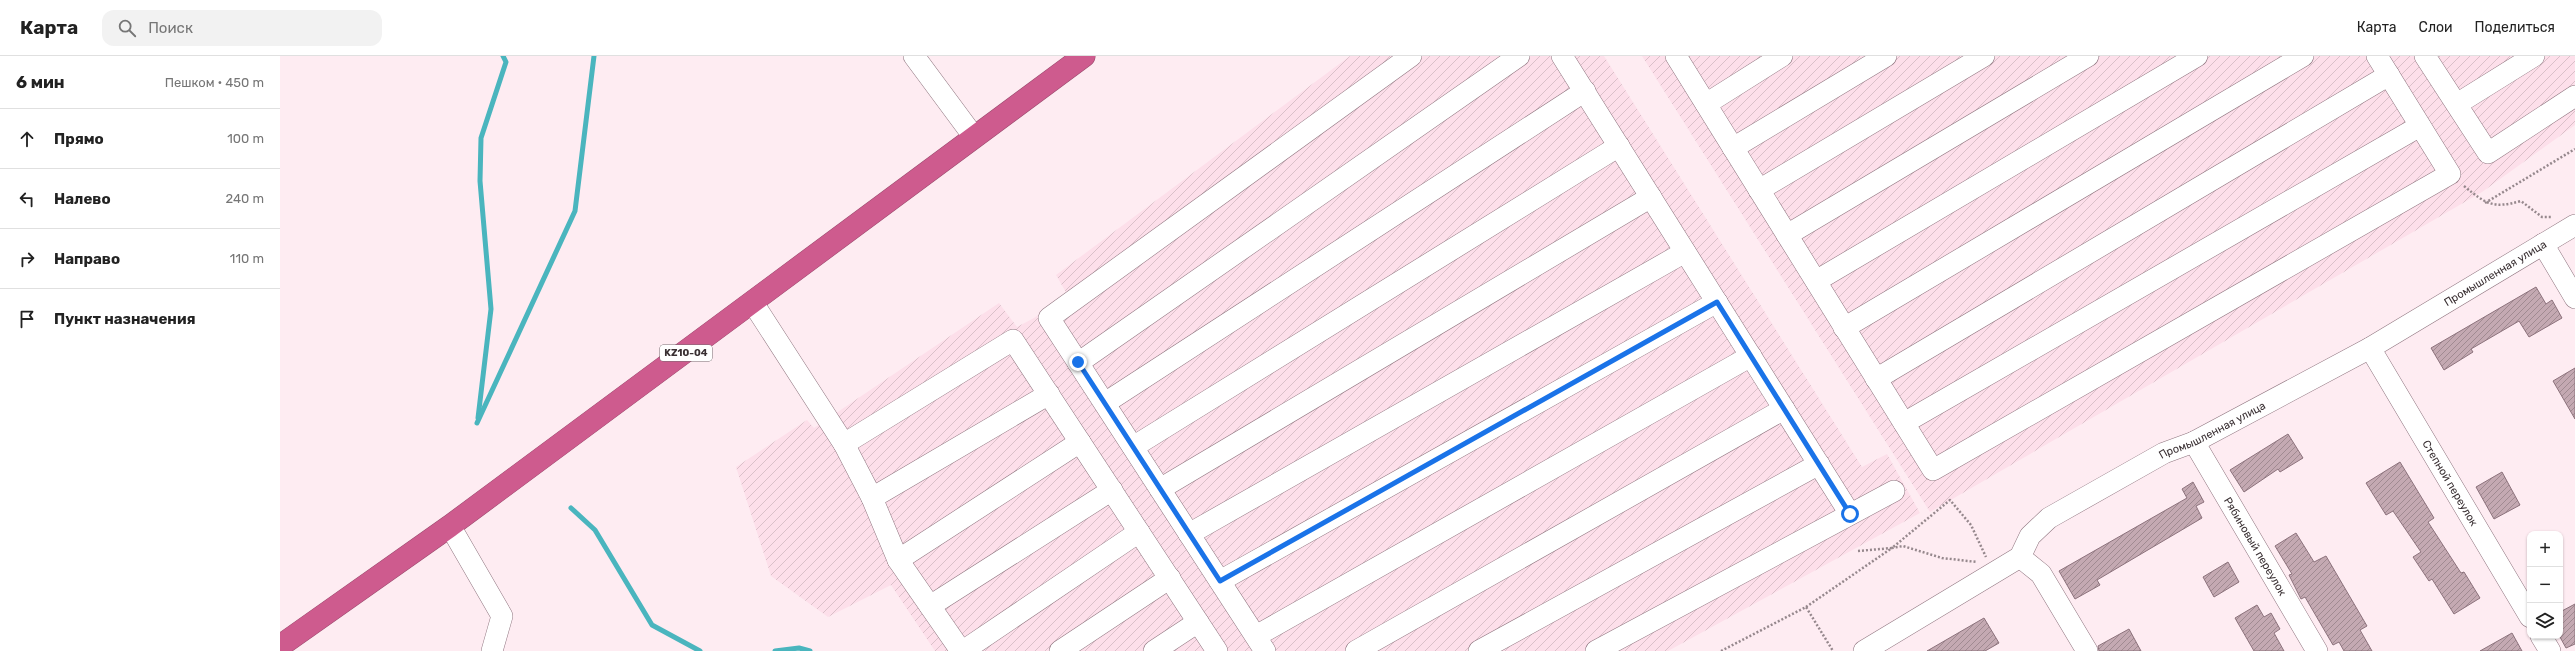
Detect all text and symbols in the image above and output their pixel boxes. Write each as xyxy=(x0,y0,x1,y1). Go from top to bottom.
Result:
search box xyxy=(102,10,382,46)
text: Карта xyxy=(20,16,78,39)
icon: search xyxy=(116,17,138,39)
text: Поиск xyxy=(148,19,193,37)
text: Карта xyxy=(2357,19,2397,36)
text: Слои xyxy=(2419,19,2453,36)
text: Поделиться xyxy=(2475,19,2555,36)
text: 6 мин xyxy=(16,72,65,92)
text: Пешком · 450 m xyxy=(165,75,264,90)
icon: ahead xyxy=(16,128,38,150)
text: Прямо xyxy=(54,130,104,148)
text: 100 m xyxy=(227,131,264,146)
icon: left xyxy=(16,188,38,210)
text: Налево xyxy=(54,190,111,208)
text: 240 m xyxy=(225,191,264,206)
street label: Промышленная улица xyxy=(2441,237,2549,309)
icon: right xyxy=(16,248,38,270)
text: Направо xyxy=(54,250,120,268)
text: 110 m xyxy=(230,251,264,266)
icon: arrive xyxy=(16,308,38,330)
text: Пункт назначения xyxy=(54,310,196,328)
road number: KZ10-04 xyxy=(660,345,712,361)
route end xyxy=(1069,353,1087,371)
street label: Промышленная улица xyxy=(2156,399,2268,461)
street label: Степной переулок xyxy=(2420,438,2481,528)
street label: Рябиновый переулок xyxy=(2221,495,2289,598)
route start xyxy=(1841,505,1859,523)
map controls xyxy=(2527,531,2563,639)
button: + xyxy=(2527,531,2563,567)
button: − xyxy=(2527,567,2563,603)
button: layers xyxy=(2527,603,2563,639)

